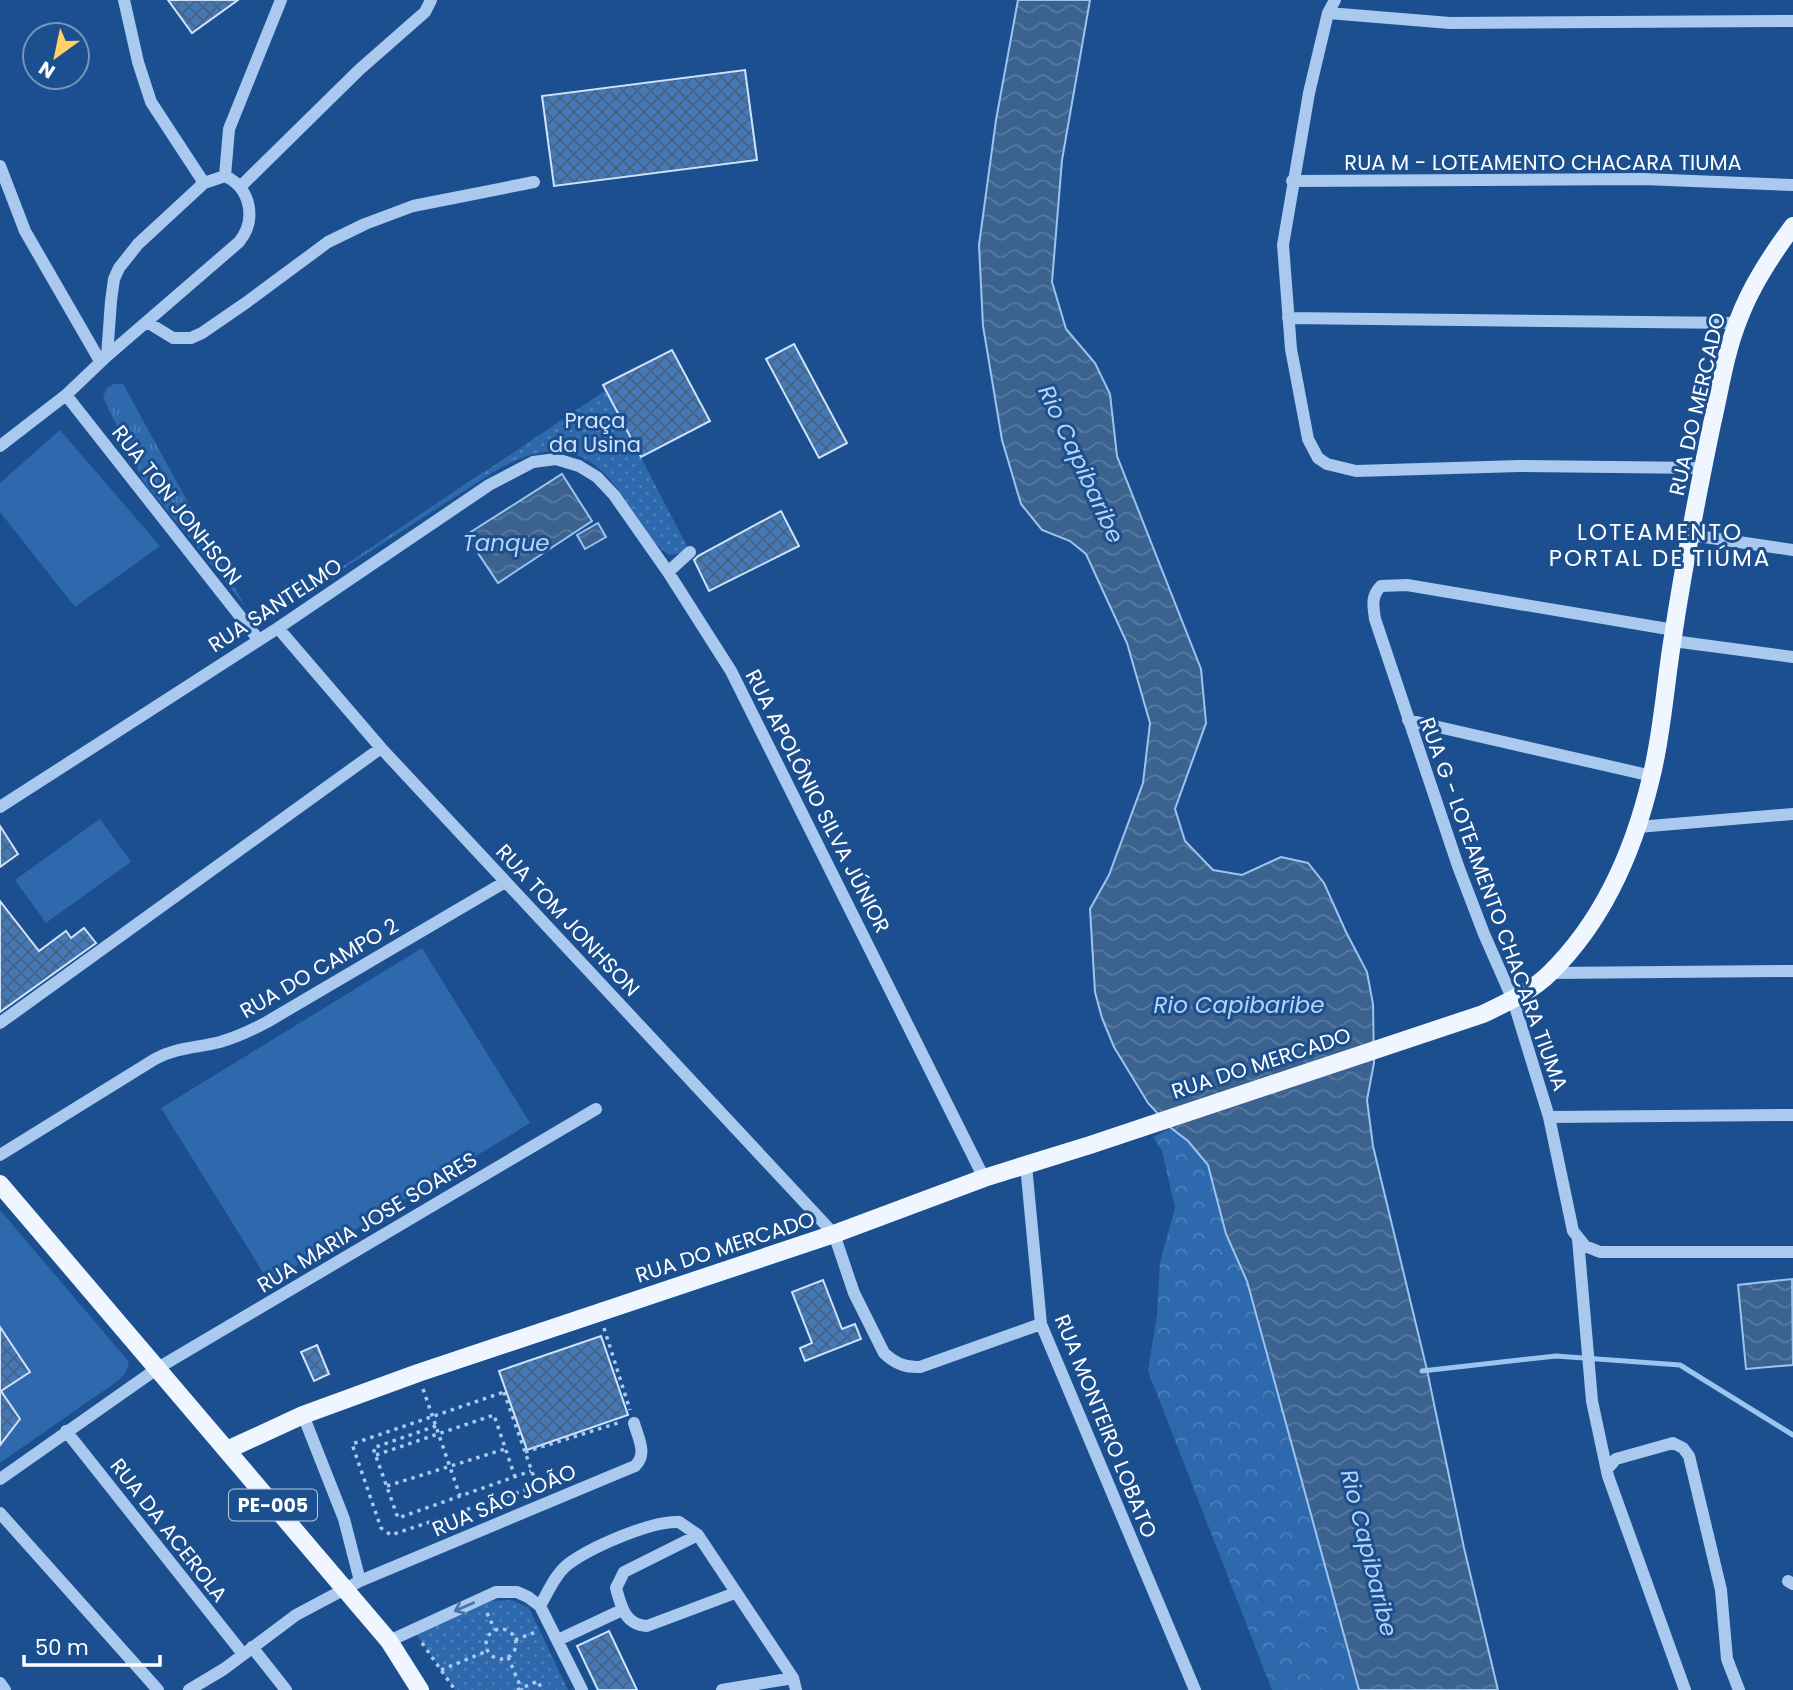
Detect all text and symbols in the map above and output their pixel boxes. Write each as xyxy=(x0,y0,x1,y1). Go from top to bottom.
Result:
north arrow xyxy=(21,21,91,91)
text: N xyxy=(34,55,60,85)
street label: RUA M - LOTEAMENTO CHACARA TIUMA xyxy=(1344,148,1742,177)
street label: RUA DO MERCADO xyxy=(1662,310,1732,498)
water label: Rio Capibaribe xyxy=(1030,380,1132,548)
park label: Praça da Usina xyxy=(549,406,641,459)
street label: RUA TON JONHSON xyxy=(105,419,249,591)
district label: LOTEAMENTO PORTAL DE TIÚMA xyxy=(1549,516,1771,574)
water label: Tanque xyxy=(462,527,550,559)
street label: RUA SANTELMO xyxy=(203,551,347,659)
street label: RUA APOLÔNIO SILVA JÚNIOR xyxy=(739,664,897,938)
street label: RUA G - LOTEAMENTO CHACARA TIUMA xyxy=(1413,713,1575,1095)
street label: RUA TOM JONHSON xyxy=(490,837,646,1003)
street label: RUA DO CAMPO 2 xyxy=(234,911,404,1025)
water label: Rio Capibaribe xyxy=(1154,989,1324,1021)
street label: RUA DO MERCADO xyxy=(1168,1020,1354,1106)
street label: RUA MARIA JOSE SOARES xyxy=(252,1145,482,1299)
street label: RUA DO MERCADO xyxy=(632,1204,818,1290)
street label: RUA MONTEIRO LOBATO xyxy=(1048,1310,1164,1542)
street label: RUA DA ACEROLA xyxy=(104,1452,234,1608)
street label: RUA SÃO JOÃO xyxy=(428,1457,580,1543)
water label: Rio Capibaribe xyxy=(1333,1466,1405,1640)
road number: PE-005 xyxy=(229,1490,317,1520)
one-way arrow xyxy=(454,1601,475,1614)
scale bar xyxy=(24,1624,161,1668)
text: 50 m xyxy=(35,1633,89,1662)

